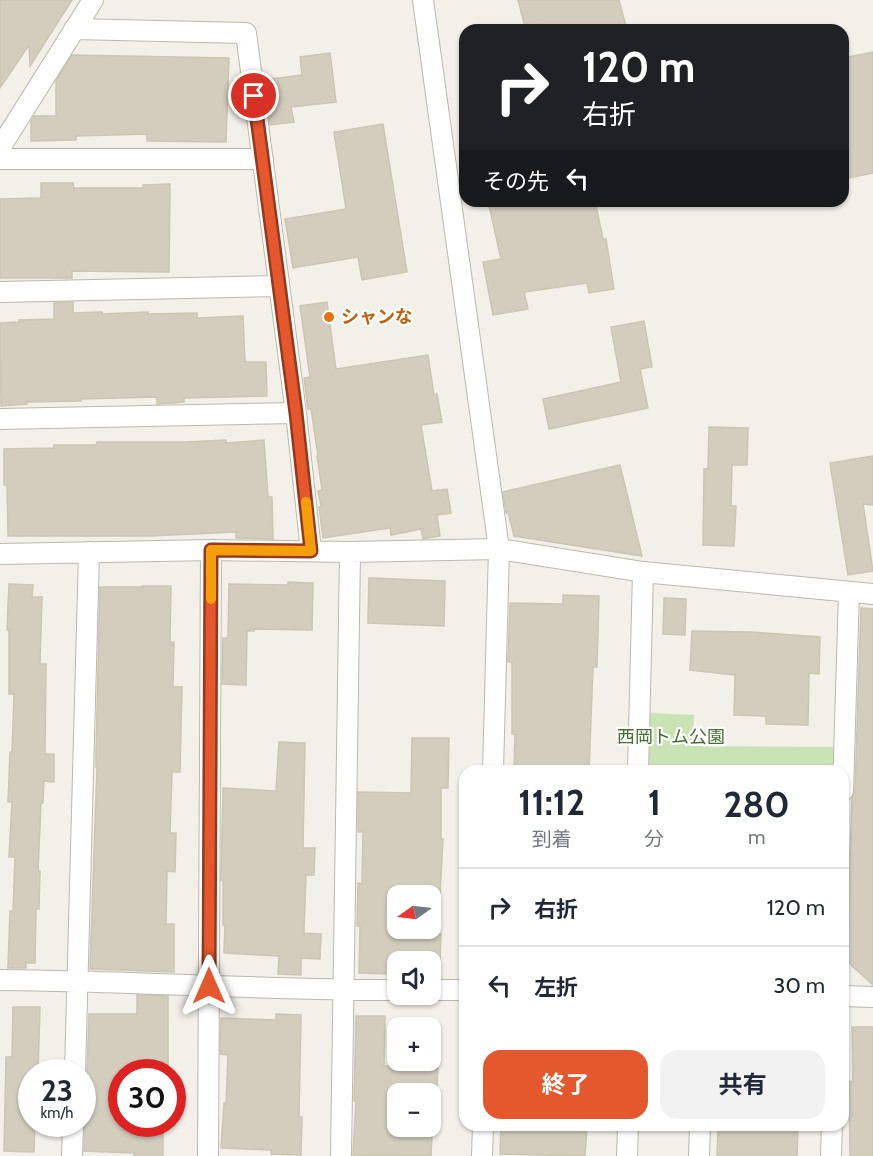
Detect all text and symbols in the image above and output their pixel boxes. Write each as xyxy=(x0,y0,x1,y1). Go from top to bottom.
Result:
text: 120 m xyxy=(582,41,695,93)
icon: right xyxy=(483,48,561,126)
pin xyxy=(228,70,279,121)
icon: arrive xyxy=(237,79,270,112)
text: 右折 xyxy=(582,98,636,131)
icon: left xyxy=(561,162,594,195)
text: その先 xyxy=(483,168,549,195)
place label: シャンな xyxy=(341,306,413,328)
marker: シャンな xyxy=(322,310,336,324)
park label: 西岡トム公園 xyxy=(617,726,725,748)
text: 11:12 xyxy=(518,780,585,824)
text: 1 xyxy=(648,780,661,824)
text: 280 xyxy=(724,782,790,826)
text: m xyxy=(748,825,765,849)
text: 到着 xyxy=(532,827,572,851)
text: 分 xyxy=(644,827,664,851)
north arrow xyxy=(387,885,441,939)
map controls xyxy=(387,885,441,1137)
icon: right xyxy=(483,891,516,924)
text: 120 m xyxy=(767,894,825,921)
text: 右折 xyxy=(534,896,578,923)
button: sound xyxy=(387,951,441,1005)
position arrow xyxy=(177,954,241,1018)
icon: left xyxy=(483,969,516,1002)
text: 30 m xyxy=(773,972,825,999)
text: 左折 xyxy=(534,974,578,1001)
button: + xyxy=(387,1017,441,1071)
button: 終了 xyxy=(483,1050,648,1119)
button: 共有 xyxy=(660,1050,825,1119)
speed limit sign: 30 xyxy=(108,1059,186,1137)
text: 23 xyxy=(41,1072,73,1109)
button: − xyxy=(387,1083,441,1137)
text: km/h xyxy=(41,1104,73,1122)

